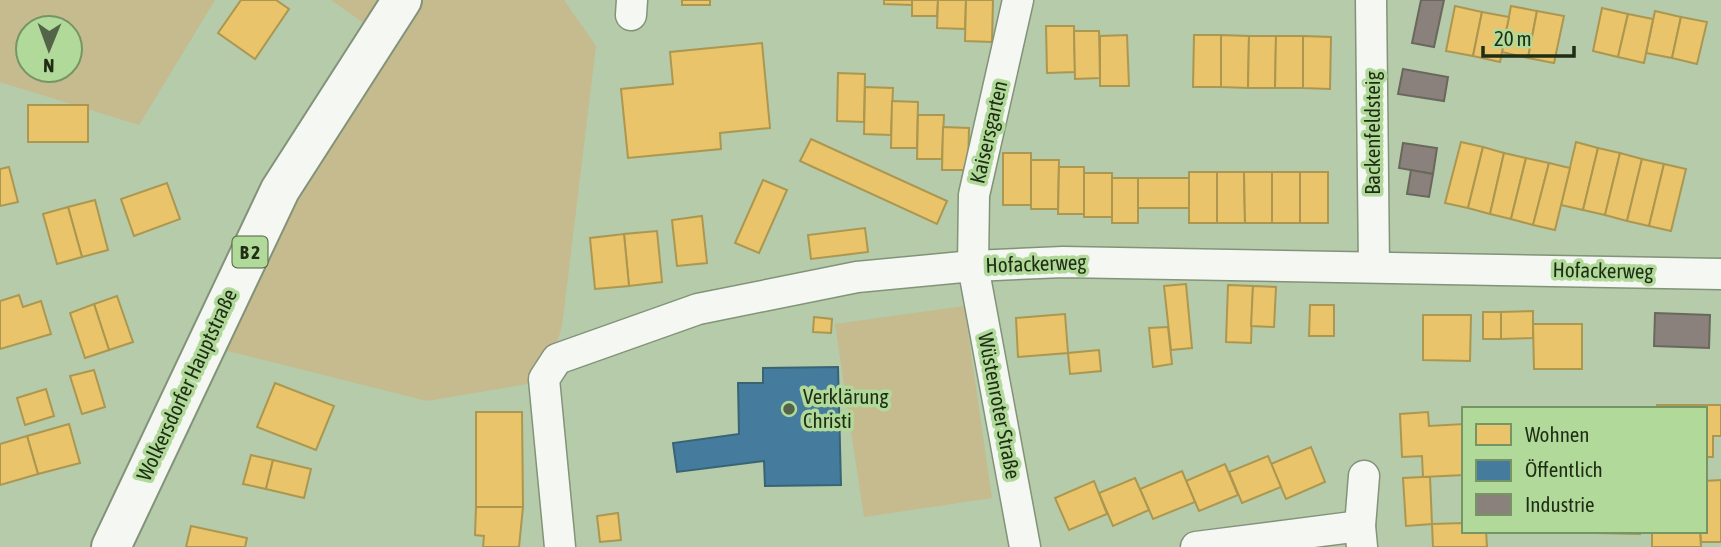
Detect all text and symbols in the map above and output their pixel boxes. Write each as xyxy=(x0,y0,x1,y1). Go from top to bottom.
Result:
north arrow xyxy=(14,14,84,84)
scale bar xyxy=(1483,14,1574,58)
text: 20 m xyxy=(1494,26,1532,50)
text: N xyxy=(43,55,55,77)
street label: Backenfeldsteig xyxy=(1360,71,1384,195)
street label: Kaisersgarten xyxy=(965,78,1012,186)
road number: B 2 xyxy=(232,236,268,268)
street label: Hofackerweg xyxy=(985,249,1087,277)
street label: Hofackerweg xyxy=(1552,257,1654,283)
street label: Wolkersdorfer Hauptstraße xyxy=(131,285,241,484)
street label: Wüstenroter Straße xyxy=(974,331,1026,481)
place label: Verklärung Christi xyxy=(803,384,889,432)
marker: Verklärung Christi xyxy=(781,401,797,417)
legend xyxy=(1462,407,1707,533)
text: Wohnen xyxy=(1525,422,1590,446)
text: Öffentlich xyxy=(1525,457,1603,481)
text: Industrie xyxy=(1525,492,1595,516)

